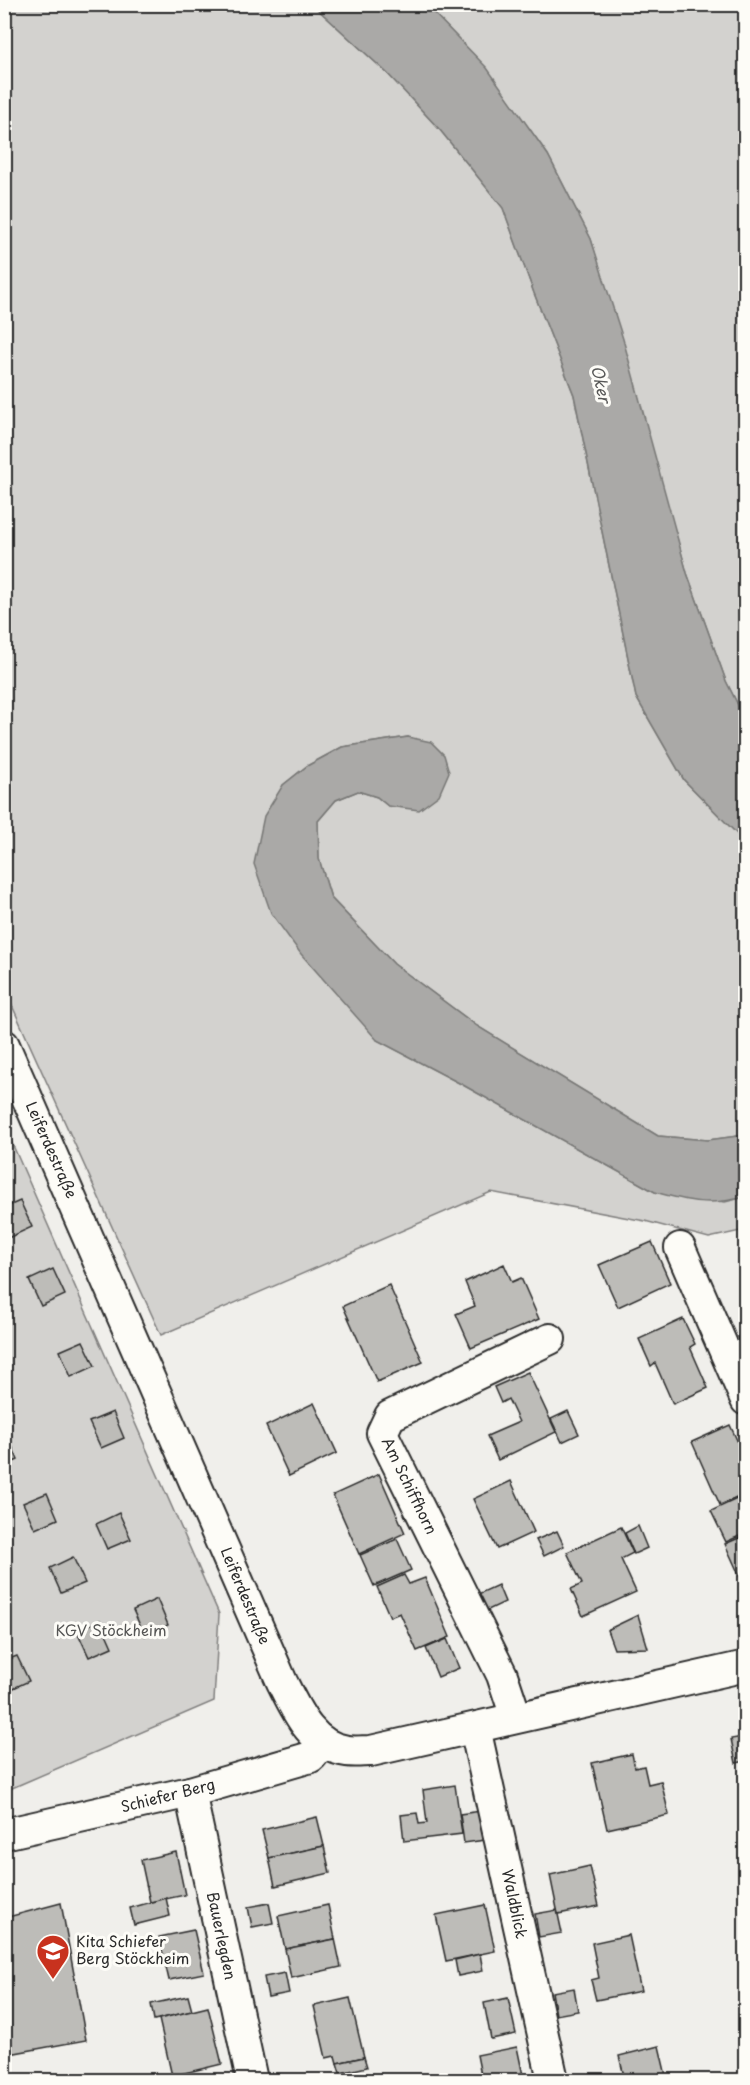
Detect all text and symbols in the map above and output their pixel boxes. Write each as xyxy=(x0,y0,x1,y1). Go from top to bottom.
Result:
water label: Oker xyxy=(586,363,618,407)
street label: Leiferdestraße xyxy=(21,1097,84,1201)
street label: Am Schiffhorn xyxy=(377,1433,444,1538)
street label: Leiferdestraße xyxy=(216,1543,277,1648)
park label: KGV Stöckheim xyxy=(55,1618,167,1641)
street label: Schiefer Berg xyxy=(118,1772,217,1817)
street label: Waldblick xyxy=(497,1867,534,1941)
street label: Bauerlegden xyxy=(202,1889,243,1982)
place label: Kita Schiefer Berg Stöckheim xyxy=(76,1929,189,1969)
school or university icon: Kita Schiefer Berg Stöckheim xyxy=(35,1933,71,1980)

